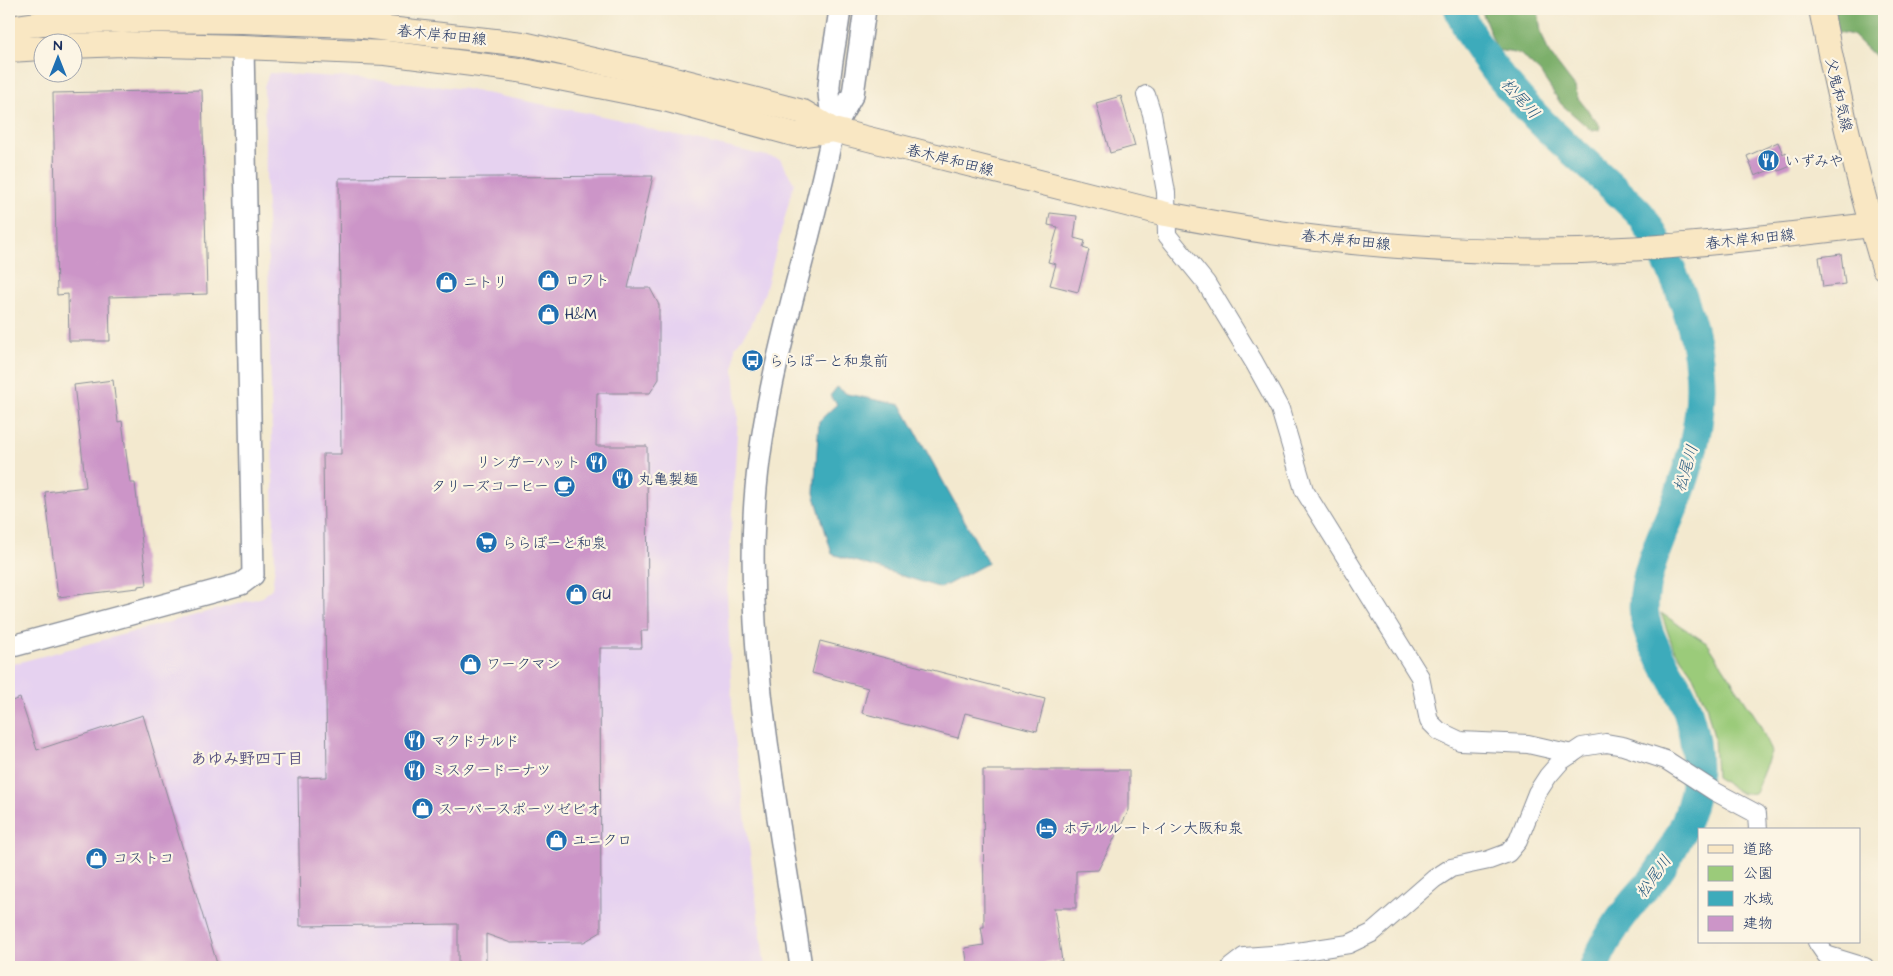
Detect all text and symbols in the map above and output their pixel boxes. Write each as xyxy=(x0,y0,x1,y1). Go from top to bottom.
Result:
street label: 春木岸和田線 xyxy=(396,20,488,51)
north arrow xyxy=(32,32,82,82)
text: N xyxy=(54,36,63,56)
street label: 父鬼和気線 xyxy=(1820,56,1857,134)
water label: 松尾川 xyxy=(1496,73,1544,124)
street label: 春木岸和田線 xyxy=(904,139,996,182)
restaurant icon: いずみや xyxy=(1757,149,1781,173)
place label: いずみや xyxy=(1785,151,1844,172)
street label: 春木岸和田線 xyxy=(1704,224,1796,255)
street label: 春木岸和田線 xyxy=(1300,225,1392,256)
shop icon: ロフト xyxy=(537,268,561,292)
shop icon: ニトリ xyxy=(435,270,459,294)
place label: ロフト xyxy=(565,270,610,291)
place label: ニトリ xyxy=(463,272,508,293)
shop icon: H&M xyxy=(537,302,561,326)
place label: H&M xyxy=(565,304,597,325)
bus stop icon: ららぽーと和泉前 xyxy=(741,349,765,373)
place label: ららぽーと和泉前 xyxy=(769,351,888,372)
water label: 松尾川 xyxy=(1668,442,1703,494)
restaurant icon: リンガーハット xyxy=(585,450,609,474)
place label: リンガーハット xyxy=(476,452,581,473)
restaurant icon: 丸亀製麺 xyxy=(610,467,634,491)
place label: 丸亀製麺 xyxy=(638,469,698,490)
cafe icon: タリーズコーヒー xyxy=(553,474,577,498)
place label: タリーズコーヒー xyxy=(431,476,549,497)
supermarket icon: ららぽーと和泉 xyxy=(474,531,498,555)
place label: ららぽーと和泉 xyxy=(502,533,606,554)
shop icon: GU xyxy=(564,582,588,606)
place label: GU xyxy=(592,584,611,605)
shop icon: ワークマン xyxy=(458,652,482,676)
place label: ワークマン xyxy=(486,654,561,675)
restaurant icon: マクドナルド xyxy=(403,729,427,753)
place label: マクドナルド xyxy=(431,731,520,752)
district label: あゆみ野四丁目 xyxy=(191,748,303,770)
restaurant icon: ミスタードーナツ xyxy=(403,758,427,782)
place label: ミスタードーナツ xyxy=(431,760,551,781)
shop icon: スーパースポーツゼビオ xyxy=(410,797,434,821)
place label: スーパースポーツゼビオ xyxy=(438,799,601,820)
hotel icon: ホテルルートイン大阪和泉 xyxy=(1035,816,1059,840)
place label: ホテルルートイン大阪和泉 xyxy=(1063,818,1243,839)
shop icon: ユニクロ xyxy=(544,828,568,852)
legend xyxy=(1698,828,1860,944)
place label: ユニクロ xyxy=(572,830,632,851)
text: 道路 xyxy=(1743,839,1773,860)
shop icon: コストコ xyxy=(85,846,109,870)
place label: コストコ xyxy=(113,848,174,869)
water label: 松尾川 xyxy=(1631,851,1677,902)
text: 公園 xyxy=(1743,863,1773,884)
text: 水域 xyxy=(1743,889,1773,910)
text: 建物 xyxy=(1743,913,1773,934)

